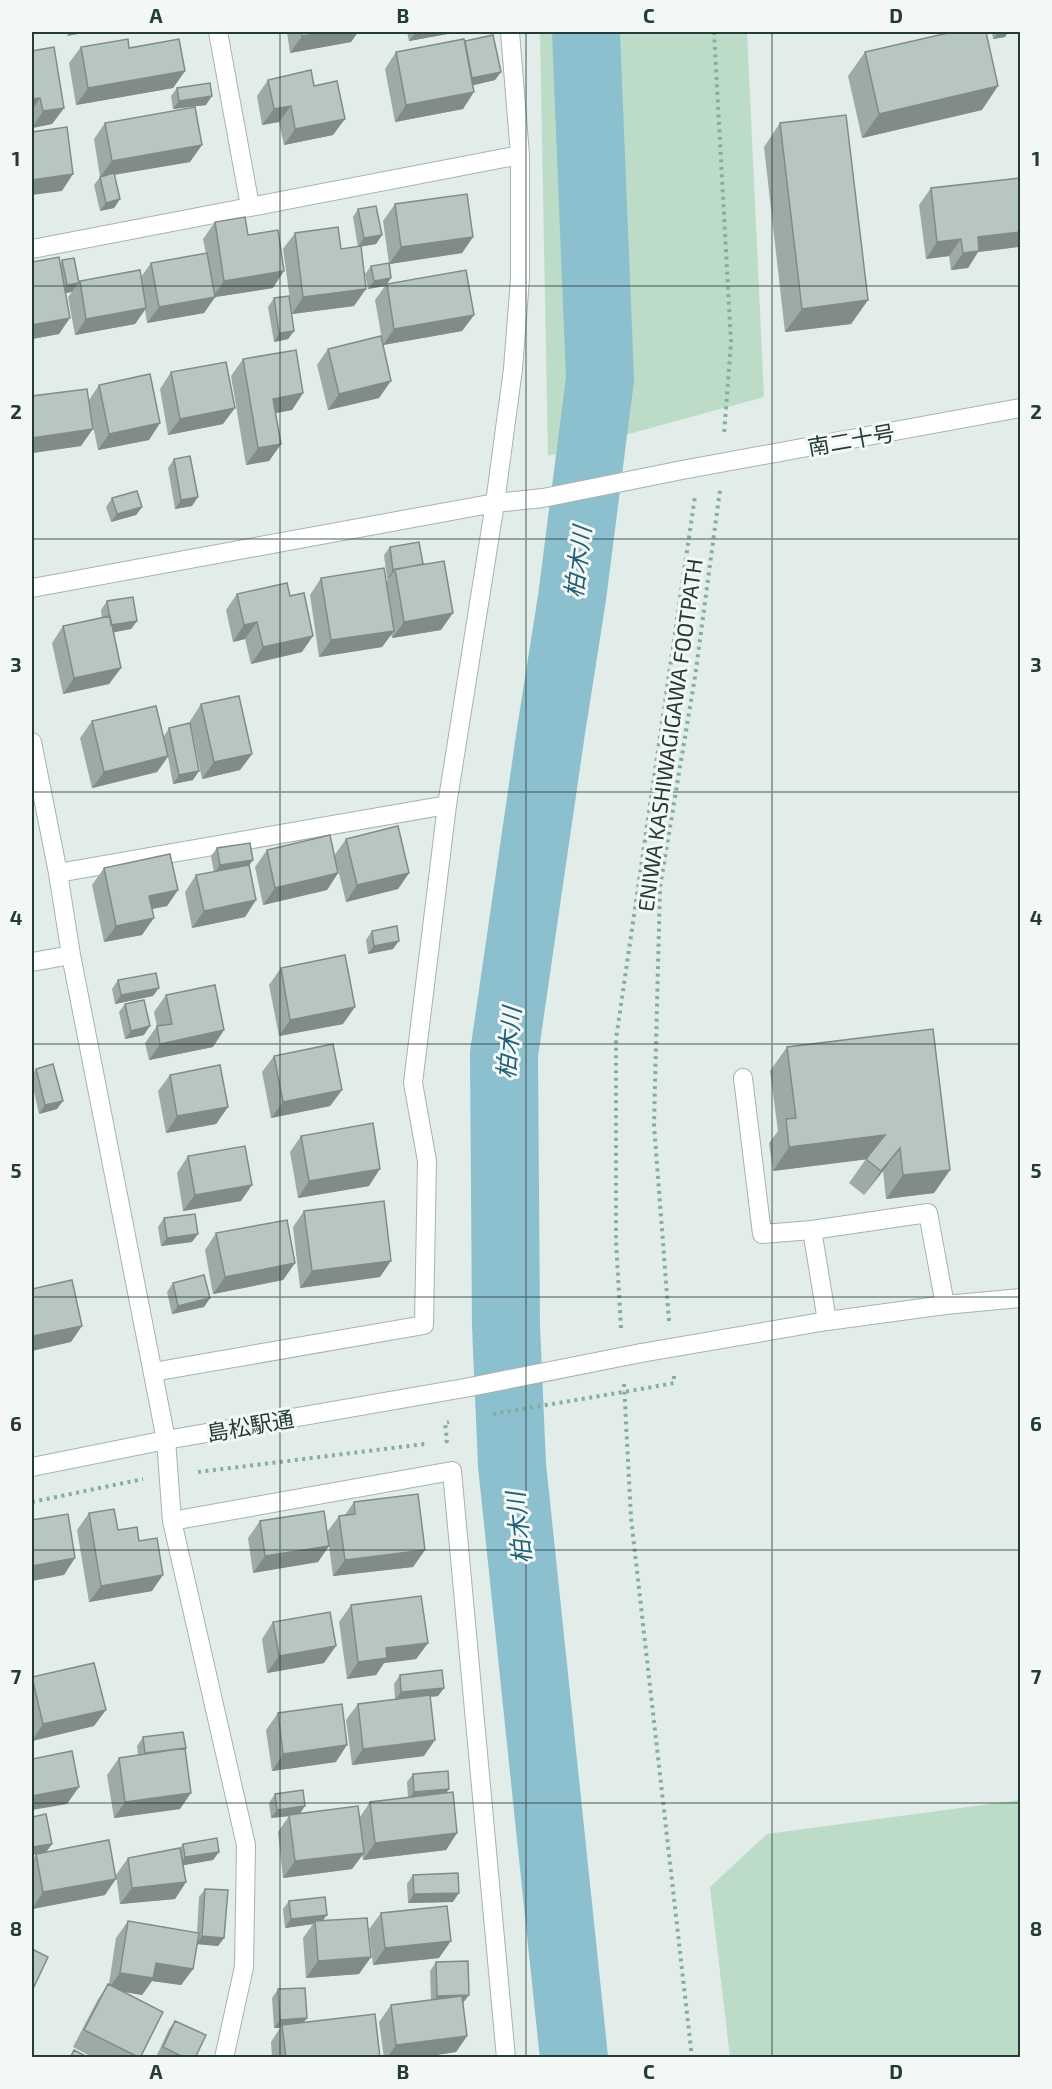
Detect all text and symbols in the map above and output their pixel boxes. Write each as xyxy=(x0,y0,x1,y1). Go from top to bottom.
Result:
text: A xyxy=(149,3,163,27)
text: B xyxy=(397,3,409,27)
text: C xyxy=(643,3,655,27)
text: D xyxy=(889,3,903,27)
text: 1 xyxy=(12,146,20,170)
text: 1 xyxy=(1032,146,1040,170)
text: 2 xyxy=(10,399,22,423)
text: 2 xyxy=(1030,399,1042,423)
street label: 南二十号 xyxy=(805,419,897,459)
water label: 柏木川 xyxy=(558,522,596,599)
street label: ENIWA KASHIWAGIGAWA FOOTPATH xyxy=(631,557,707,913)
text: 3 xyxy=(10,652,22,676)
text: 3 xyxy=(1030,652,1042,676)
text: 4 xyxy=(10,905,23,929)
text: 4 xyxy=(1030,905,1043,929)
water label: 柏木川 xyxy=(490,1003,526,1080)
text: 5 xyxy=(10,1158,22,1182)
text: 5 xyxy=(1030,1158,1042,1182)
street label: 島松駅通 xyxy=(204,1405,296,1445)
text: 6 xyxy=(10,1411,22,1435)
text: 6 xyxy=(1030,1411,1042,1435)
water label: 柏木川 xyxy=(500,1488,536,1565)
text: 7 xyxy=(11,1664,22,1688)
text: 7 xyxy=(1031,1664,1042,1688)
text: 8 xyxy=(10,1916,22,1940)
text: 8 xyxy=(1030,1916,1042,1940)
text: A xyxy=(149,2059,163,2083)
text: B xyxy=(397,2059,409,2083)
text: C xyxy=(643,2059,655,2083)
text: D xyxy=(889,2059,903,2083)

